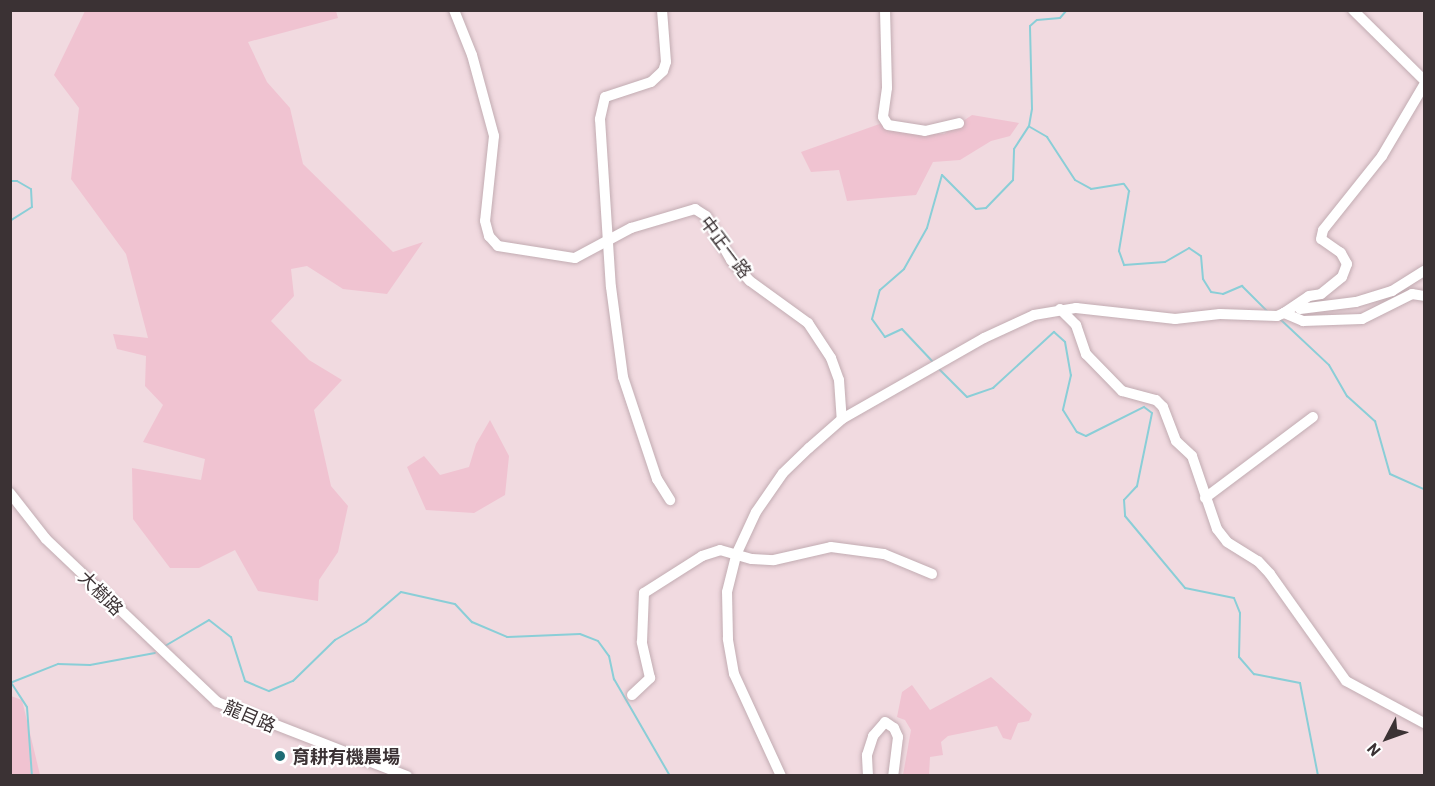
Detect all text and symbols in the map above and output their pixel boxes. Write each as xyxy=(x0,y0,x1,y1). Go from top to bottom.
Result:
street label: 中正一路 xyxy=(696,212,756,282)
street label: 大樹路 xyxy=(74,566,128,620)
street label: 龍目路 xyxy=(221,696,279,736)
north arrow xyxy=(1357,708,1417,768)
text: N xyxy=(1362,740,1384,760)
place label: 育耕有機農場 xyxy=(292,745,400,767)
marker: 育耕有機農場 xyxy=(273,749,287,763)

